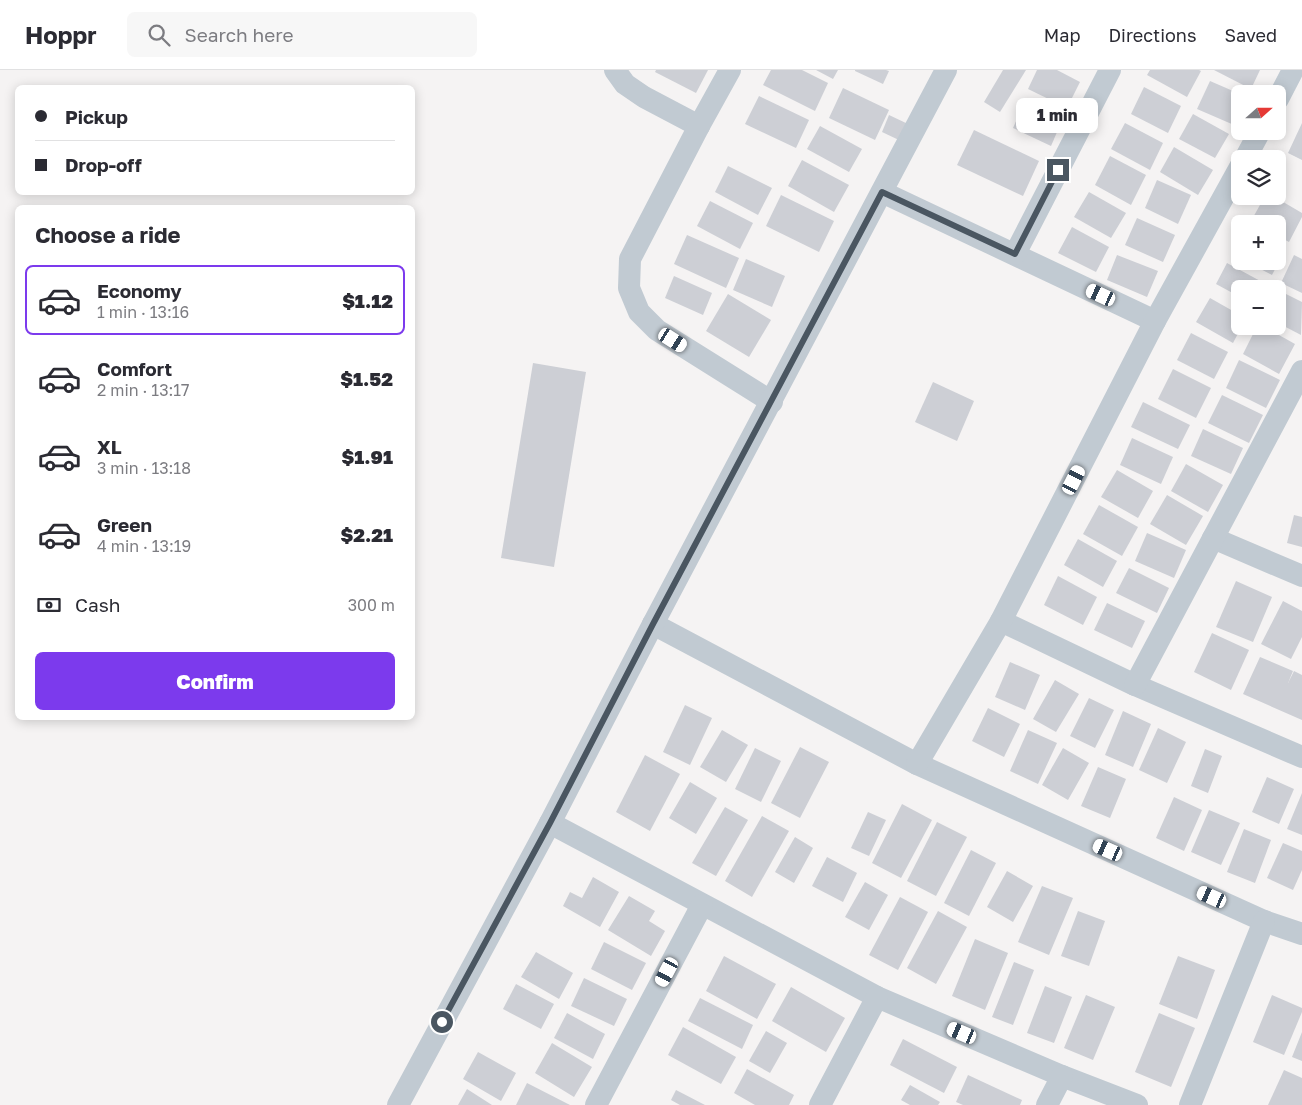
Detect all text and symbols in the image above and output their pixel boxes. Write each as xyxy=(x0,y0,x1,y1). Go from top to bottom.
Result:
search box xyxy=(127,12,477,57)
text: Hoppr xyxy=(25,20,97,49)
icon: search xyxy=(145,21,173,49)
text: Search here xyxy=(185,23,293,46)
text: Map xyxy=(1044,24,1080,46)
text: Directions xyxy=(1108,24,1196,46)
text: Saved xyxy=(1224,24,1277,46)
north arrow xyxy=(1231,85,1286,140)
map controls xyxy=(1231,85,1286,335)
callout: 1 min xyxy=(1017,98,1099,132)
text: Pickup xyxy=(65,105,128,128)
text: 1 min xyxy=(1037,105,1077,125)
button: layers xyxy=(1231,150,1286,205)
text: Drop-off xyxy=(65,153,142,176)
route end xyxy=(1047,159,1069,181)
button: + xyxy=(1231,215,1286,270)
text: Choose a ride xyxy=(35,221,181,248)
icon: car xyxy=(37,278,82,323)
text: Economy xyxy=(97,279,182,302)
button: − xyxy=(1231,280,1286,335)
car xyxy=(1084,282,1117,308)
text: $1.12 xyxy=(342,289,393,312)
text: 1 min · 13:16 xyxy=(97,302,189,322)
car xyxy=(656,326,689,354)
icon: car xyxy=(37,356,82,401)
text: Comfort xyxy=(97,357,172,380)
text: $1.52 xyxy=(340,367,393,390)
text: 2 min · 13:17 xyxy=(97,380,190,400)
icon: car xyxy=(37,434,82,479)
text: XL xyxy=(97,435,122,458)
text: $1.91 xyxy=(342,445,393,468)
text: 3 min · 13:18 xyxy=(97,458,191,478)
car xyxy=(1060,463,1087,497)
icon: car xyxy=(37,512,82,557)
text: Green xyxy=(97,513,152,536)
text: $2.21 xyxy=(340,523,393,546)
text: 4 min · 13:19 xyxy=(97,536,191,556)
icon: cash xyxy=(35,591,63,619)
text: Cash xyxy=(75,593,120,616)
text: 300 m xyxy=(348,595,395,615)
button: Confirm xyxy=(35,652,395,710)
car xyxy=(1091,837,1124,863)
car xyxy=(1195,884,1228,910)
car xyxy=(653,955,680,989)
route start xyxy=(431,1011,453,1033)
car xyxy=(945,1020,978,1046)

